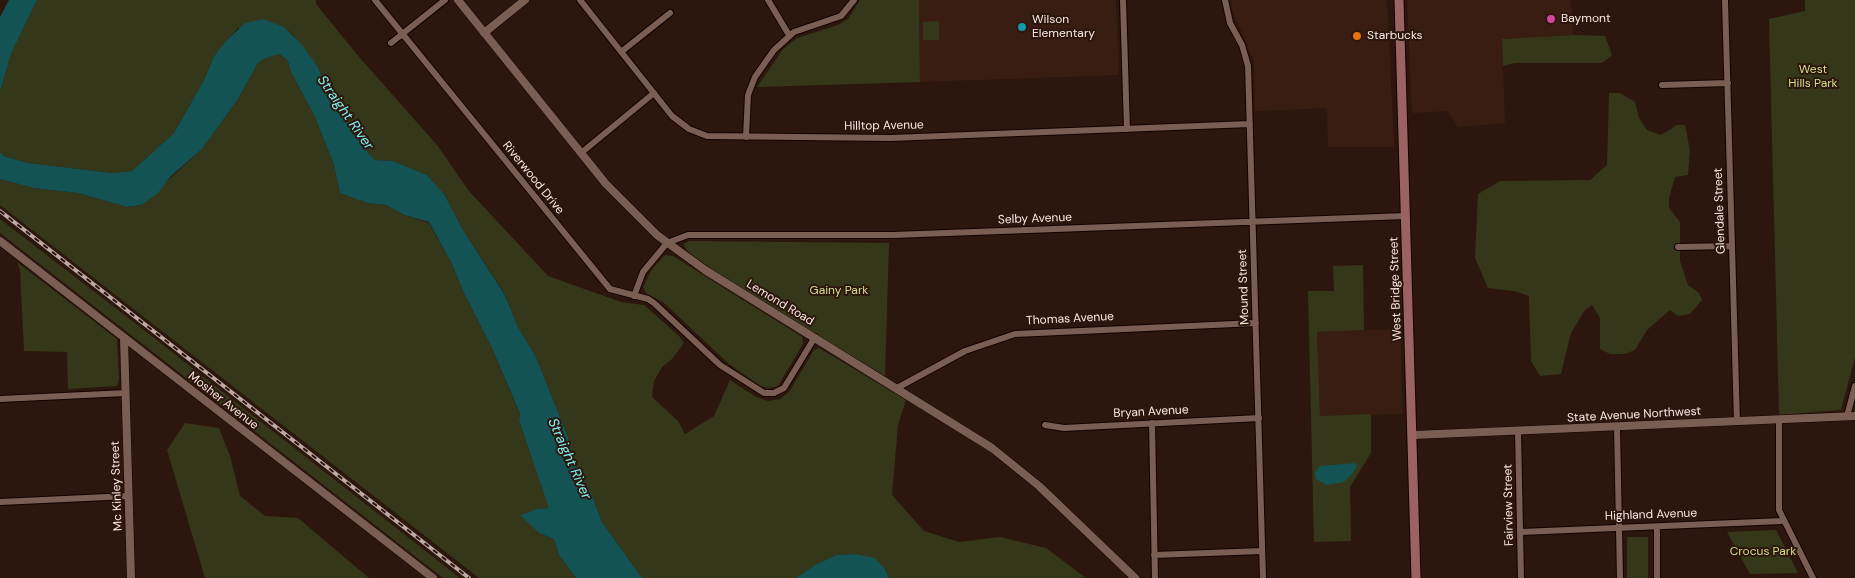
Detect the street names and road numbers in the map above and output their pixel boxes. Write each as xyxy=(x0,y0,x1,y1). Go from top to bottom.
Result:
street label: Hilltop Avenue xyxy=(844,118,924,134)
street label: Riverwood Drive xyxy=(499,139,567,217)
street label: Glendale Street xyxy=(1711,168,1729,254)
street label: Selby Avenue xyxy=(998,211,1072,227)
street label: West Bridge Street xyxy=(1387,237,1405,341)
street label: Mound Street xyxy=(1235,249,1253,325)
street label: Lemond Road xyxy=(744,277,816,329)
street label: Thomas Avenue xyxy=(1026,310,1114,328)
street label: Mosher Avenue xyxy=(185,369,261,433)
street label: Bryan Avenue xyxy=(1113,403,1189,421)
street label: State Avenue Northwest xyxy=(1567,404,1701,426)
street label: Mc Kinley Street xyxy=(108,441,126,531)
street label: Fairview Street xyxy=(1501,464,1517,546)
street label: Highland Avenue xyxy=(1605,506,1697,524)

